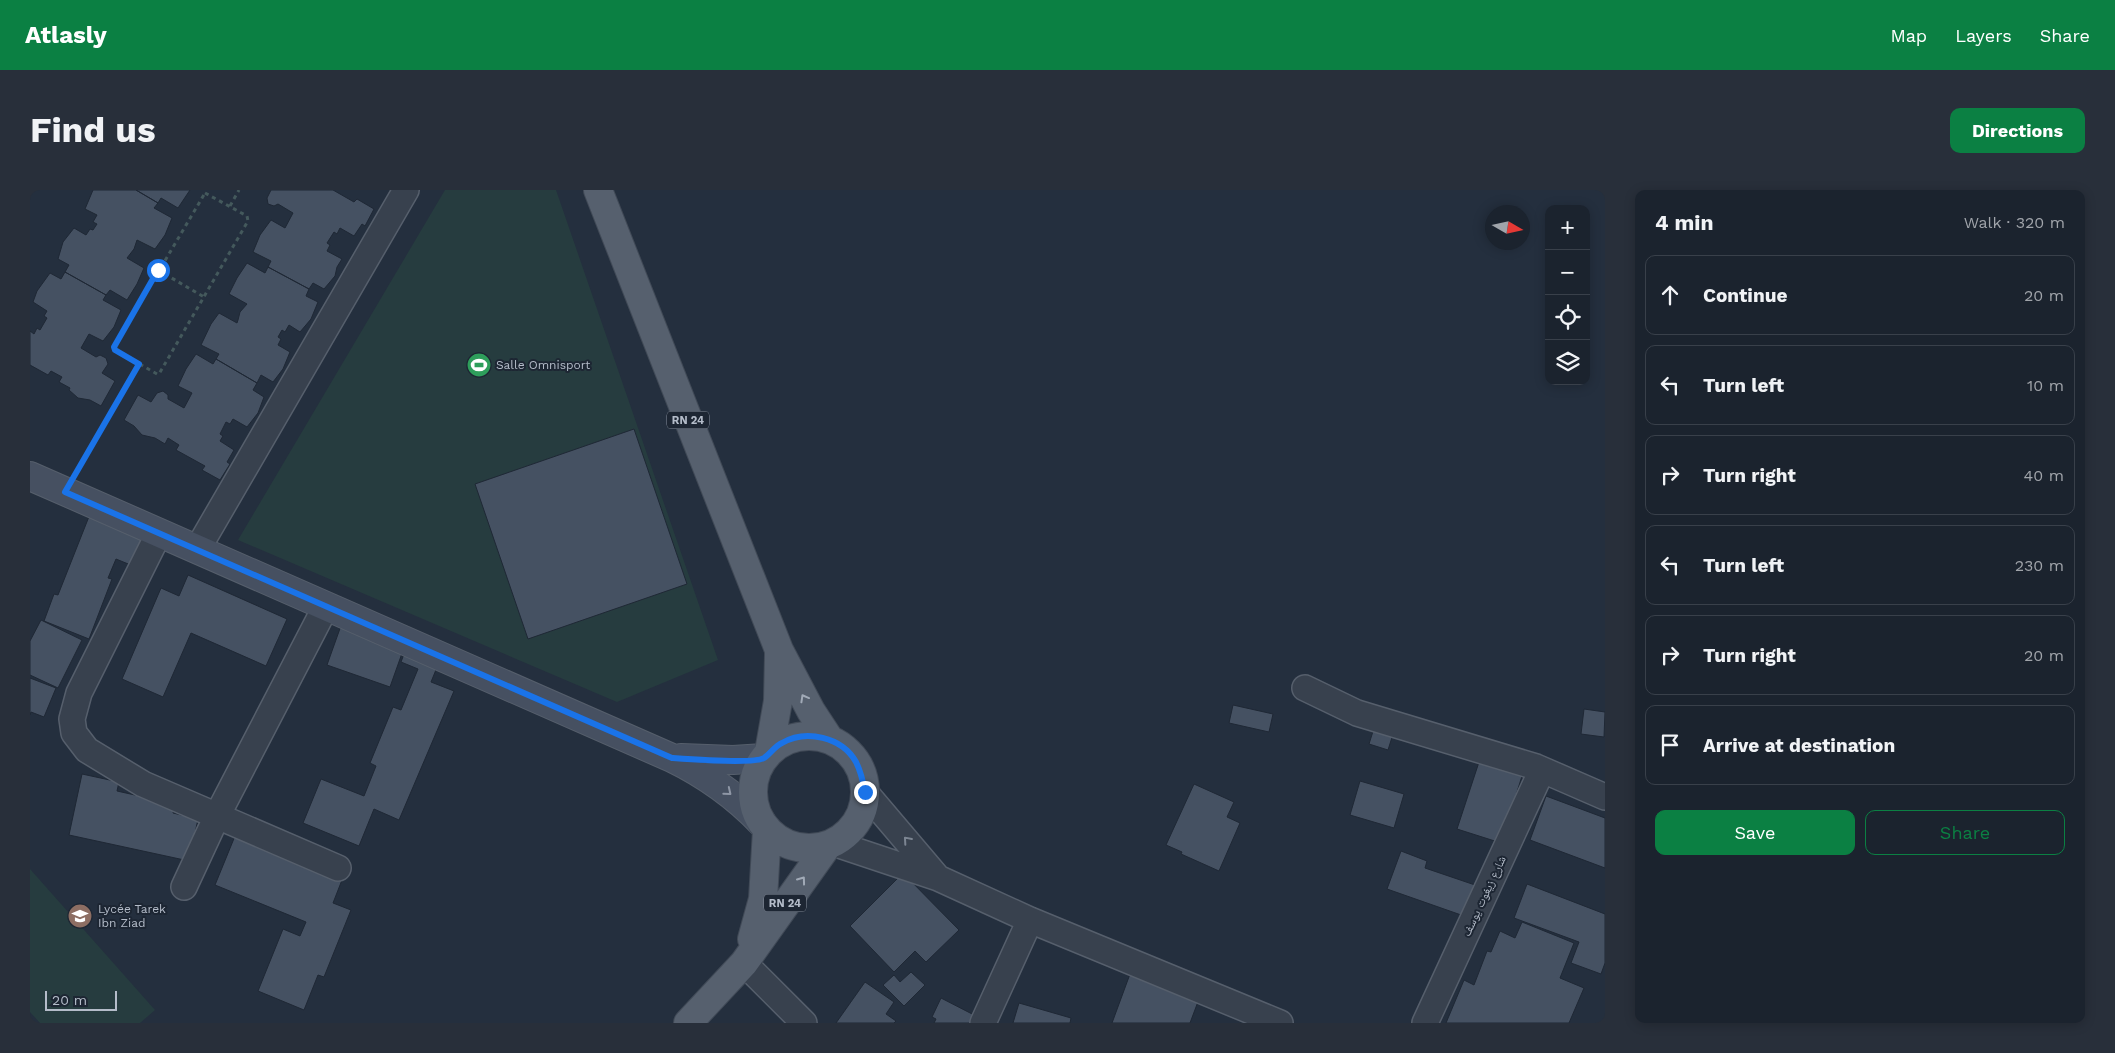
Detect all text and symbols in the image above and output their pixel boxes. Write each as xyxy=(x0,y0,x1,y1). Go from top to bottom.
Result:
text: Atlasly xyxy=(25,21,107,49)
text: Map xyxy=(1890,25,1927,46)
text: Layers xyxy=(1955,25,2012,46)
text: Share xyxy=(2040,25,2090,46)
button: Directions xyxy=(1950,108,2085,153)
text: Find us xyxy=(30,109,156,151)
north arrow xyxy=(1485,205,1530,250)
map controls xyxy=(1545,205,1590,385)
button: + xyxy=(1545,205,1590,250)
text: 4 min xyxy=(1655,210,1713,235)
text: Walk · 320 m xyxy=(1964,213,2065,232)
button: − xyxy=(1545,250,1590,295)
route start xyxy=(147,259,170,282)
icon: ahead xyxy=(1656,281,1684,309)
text: Continue xyxy=(1703,284,1787,307)
text: 20 m xyxy=(2024,286,2064,305)
button: locate xyxy=(1545,295,1590,340)
button: layers xyxy=(1545,340,1590,385)
sports icon: Salle Omnisport xyxy=(466,352,492,378)
place label: Salle Omnisport xyxy=(496,358,590,372)
icon: left xyxy=(1656,371,1684,399)
text: Turn left xyxy=(1703,374,1784,397)
text: 10 m xyxy=(2027,376,2064,395)
road number: RN 24 xyxy=(667,412,709,428)
icon: right xyxy=(1656,461,1684,489)
text: Turn right xyxy=(1703,464,1796,487)
text: 40 m xyxy=(2024,466,2064,485)
icon: left xyxy=(1656,551,1684,579)
text: Turn left xyxy=(1703,554,1784,577)
text: 230 m xyxy=(2015,556,2064,575)
icon: right xyxy=(1656,641,1684,669)
text: Turn right xyxy=(1703,644,1796,667)
text: 20 m xyxy=(2024,646,2064,665)
one-way arrow xyxy=(801,694,811,703)
icon: arrive xyxy=(1656,731,1684,759)
text: Arrive at destination xyxy=(1703,734,1895,757)
route end xyxy=(854,781,877,804)
one-way arrow xyxy=(722,786,731,794)
button: Save xyxy=(1655,810,1855,855)
button: Share xyxy=(1865,810,2065,855)
one-way arrow xyxy=(903,837,912,846)
street label: شارع زيغوت يوسف xyxy=(1459,854,1510,939)
one-way arrow xyxy=(796,876,805,886)
road number: RN 24 xyxy=(764,894,806,911)
place label: Lycée Tarek Ibn Ziad xyxy=(98,902,166,930)
school or university icon: Lycée Tarek Ibn Ziad xyxy=(67,903,93,929)
scale bar xyxy=(45,988,118,1011)
text: 20 m xyxy=(52,992,87,1008)

